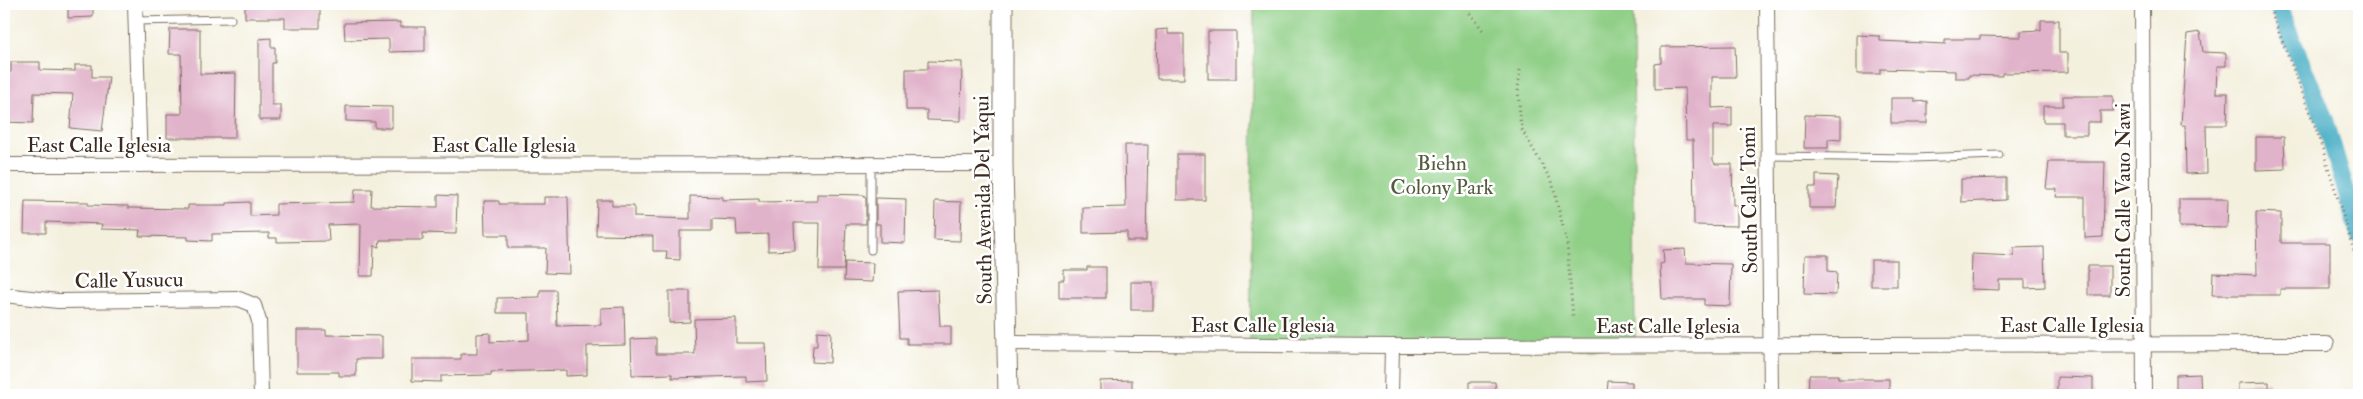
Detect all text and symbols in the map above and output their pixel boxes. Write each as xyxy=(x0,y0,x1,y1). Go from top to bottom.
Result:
street label: South Avenida Del Yaqui xyxy=(968,95,999,305)
street label: South Calle Vauo Nawi xyxy=(2110,102,2137,297)
street label: South Calle Tomi xyxy=(1735,126,1764,274)
street label: East Calle Iglesia xyxy=(27,132,172,159)
street label: East Calle Iglesia xyxy=(432,132,577,159)
park label: Biehn Colony Park xyxy=(1390,150,1494,201)
street label: Calle Yusucu xyxy=(74,266,184,295)
street label: East Calle Iglesia xyxy=(1191,312,1336,339)
street label: East Calle Iglesia xyxy=(2000,312,2145,339)
street label: East Calle Iglesia xyxy=(1596,313,1741,340)

